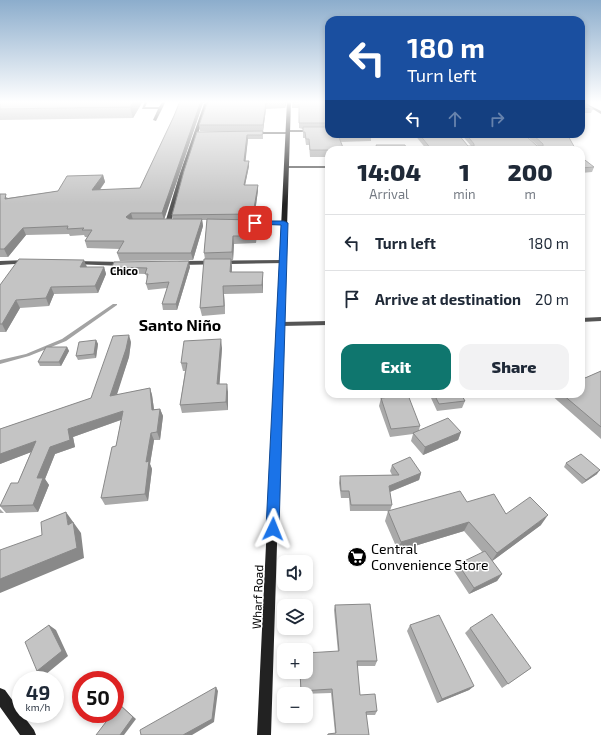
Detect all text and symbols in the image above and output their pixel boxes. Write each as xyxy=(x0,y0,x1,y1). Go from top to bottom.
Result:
text: 180 m xyxy=(407,30,485,64)
icon: left xyxy=(341,32,393,84)
text: Turn left xyxy=(407,64,477,86)
icon: left xyxy=(402,108,424,130)
icon: ahead xyxy=(444,108,466,130)
icon: right xyxy=(486,108,508,130)
text: 14:04 xyxy=(357,157,421,186)
text: 1 xyxy=(459,157,470,186)
text: 200 xyxy=(508,157,553,186)
text: Arrival xyxy=(369,186,409,202)
text: min xyxy=(453,186,475,202)
text: m xyxy=(525,186,536,202)
pin xyxy=(238,206,272,240)
icon: arrive xyxy=(244,212,266,234)
icon: left xyxy=(341,232,363,254)
text: Turn left xyxy=(375,234,436,252)
text: 180 m xyxy=(528,234,569,252)
district label: Chico xyxy=(110,264,139,277)
icon: arrive xyxy=(341,288,363,310)
text: Arrive at destination xyxy=(375,290,521,308)
text: 20 m xyxy=(535,290,569,308)
district label: Santo Niño xyxy=(139,315,221,334)
button: Exit xyxy=(341,344,451,390)
button: Share xyxy=(459,344,569,390)
position arrow xyxy=(252,508,294,550)
place label: Central Convenience Store xyxy=(371,540,489,573)
supermarket icon: Central Convenience Store xyxy=(346,546,368,568)
map controls xyxy=(277,555,313,723)
button: sound xyxy=(277,555,313,591)
street label: Wharf Road xyxy=(249,565,265,629)
button: layers xyxy=(277,599,313,635)
button: + xyxy=(277,643,313,679)
speed limit sign: 50 xyxy=(72,671,124,723)
text: 49 xyxy=(26,680,50,704)
button: − xyxy=(277,687,313,723)
text: km/h xyxy=(26,701,50,713)

